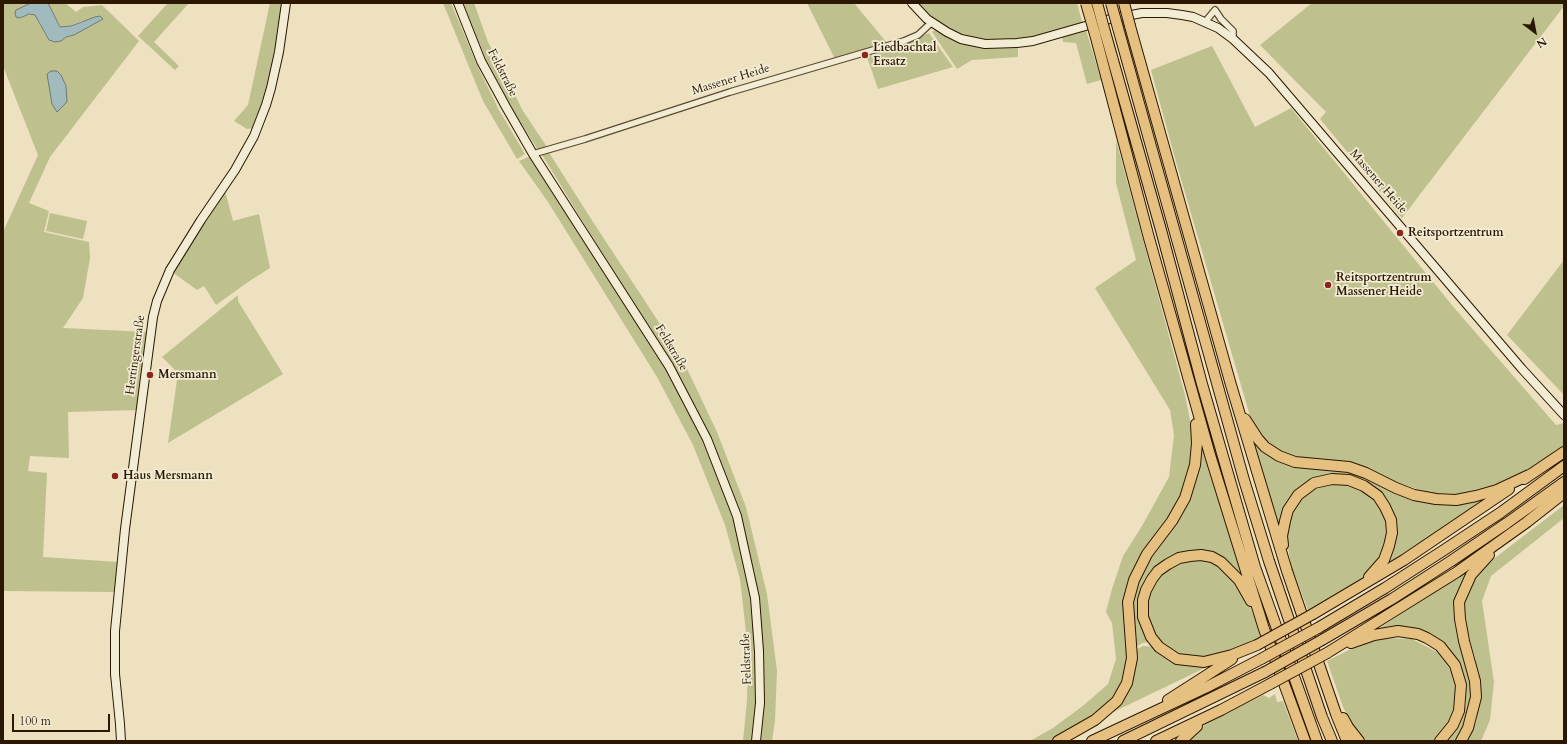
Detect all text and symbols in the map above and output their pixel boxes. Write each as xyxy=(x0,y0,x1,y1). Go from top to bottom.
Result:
north arrow xyxy=(1515,12,1555,52)
text: N xyxy=(1534,34,1550,51)
place label: Liedbachtal Ersatz xyxy=(873,41,936,69)
street label: Feldstraße xyxy=(484,47,520,99)
marker: Liedbachtal Ersatz xyxy=(860,50,870,60)
street label: Massener Heide xyxy=(690,61,772,99)
street label: Massener Heide xyxy=(1346,147,1410,217)
place label: Reitsportzentrum xyxy=(1408,226,1504,240)
marker: Reitsportzentrum xyxy=(1395,228,1405,238)
place label: Reitsportzentrum Massener Heide xyxy=(1336,271,1432,299)
marker: Reitsportzentrum Massener Heide xyxy=(1323,280,1333,290)
street label: Hertingerstraße xyxy=(123,314,149,396)
street label: Feldstraße xyxy=(652,322,690,374)
place label: Mersmann xyxy=(158,368,217,382)
marker: Mersmann xyxy=(145,370,155,380)
place label: Haus Mersmann xyxy=(123,469,213,483)
marker: Haus Mersmann xyxy=(110,471,120,481)
street label: Feldstraße xyxy=(739,633,755,685)
scale bar xyxy=(14,706,112,732)
text: 100 m xyxy=(19,713,51,729)

